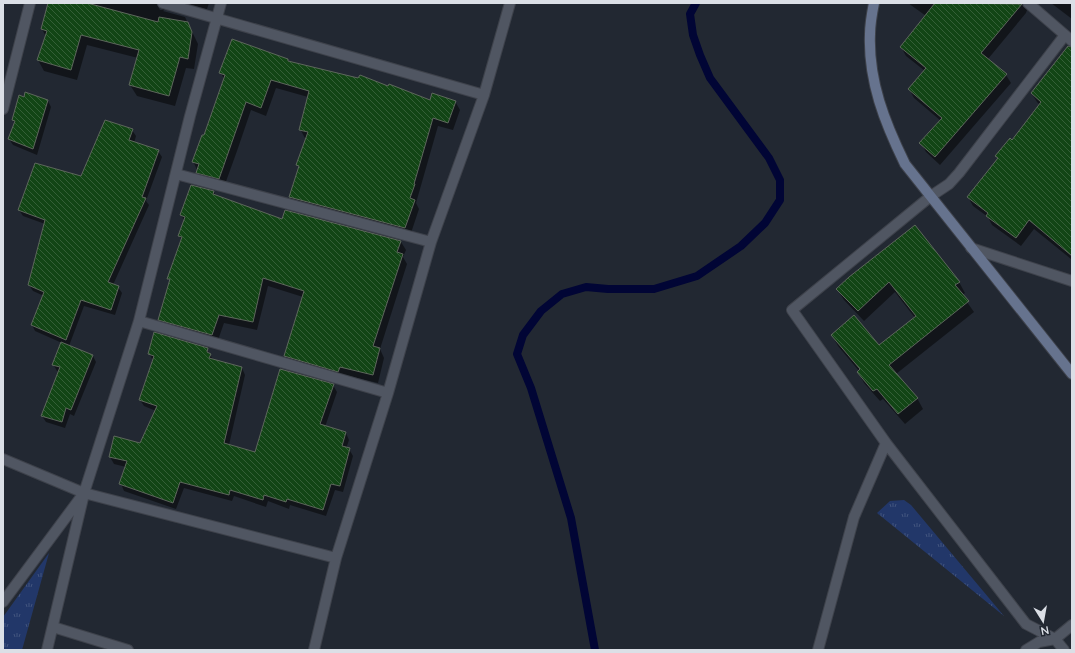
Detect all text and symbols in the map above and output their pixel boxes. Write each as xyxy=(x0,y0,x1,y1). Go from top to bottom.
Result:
north arrow xyxy=(1023,601,1063,641)
text: N xyxy=(1039,623,1050,638)

